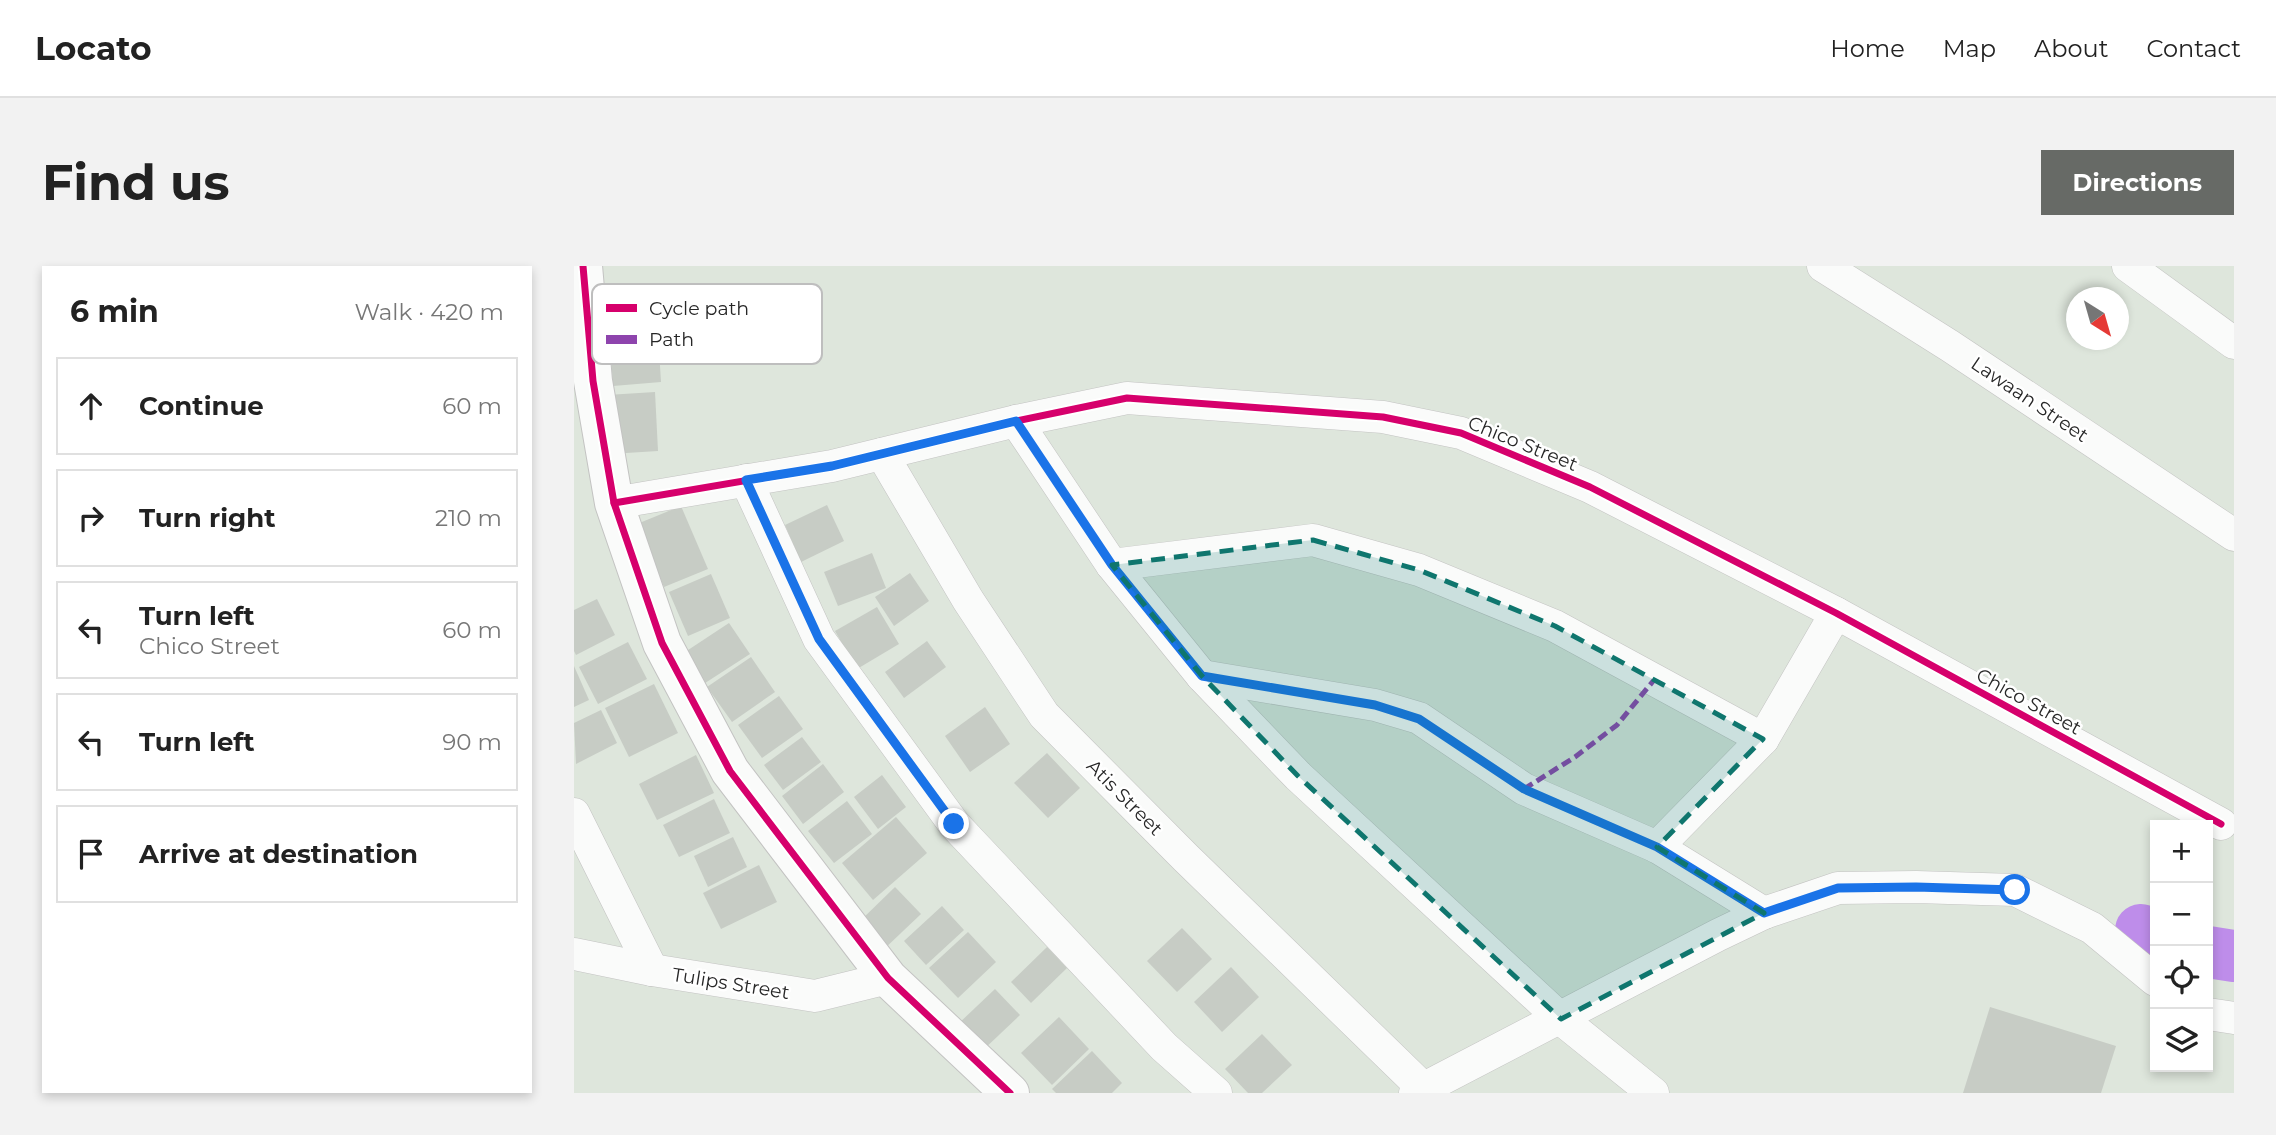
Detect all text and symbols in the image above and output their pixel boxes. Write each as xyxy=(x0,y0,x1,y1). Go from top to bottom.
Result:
text: Locato xyxy=(35,28,152,68)
text: Home xyxy=(1830,34,1905,63)
text: Map xyxy=(1943,34,1996,63)
text: About xyxy=(2034,34,2108,63)
text: Contact xyxy=(2146,34,2241,63)
button: Directions xyxy=(2041,150,2234,215)
text: Find us xyxy=(42,153,230,212)
legend xyxy=(592,284,822,364)
north arrow xyxy=(2066,287,2129,350)
text: 6 min xyxy=(70,293,159,330)
text: Cycle path xyxy=(649,297,749,320)
text: Walk · 420 m xyxy=(355,298,504,326)
text: Path xyxy=(649,328,694,351)
street label: Lawaan Street xyxy=(1967,352,2093,447)
icon: ahead xyxy=(72,387,110,425)
text: Continue xyxy=(139,390,264,422)
text: 60 m xyxy=(442,392,502,420)
street label: Chico Street xyxy=(1465,411,1581,476)
icon: right xyxy=(72,499,110,537)
text: Turn right xyxy=(139,502,275,534)
text: 210 m xyxy=(435,504,502,532)
text: Turn left xyxy=(139,600,255,632)
icon: left xyxy=(72,611,110,649)
text: 60 m xyxy=(442,616,502,644)
text: Chico Street xyxy=(139,632,280,660)
street label: Chico Street xyxy=(1972,663,2085,740)
icon: left xyxy=(72,723,110,761)
text: Turn left xyxy=(139,726,255,758)
text: 90 m xyxy=(442,728,502,756)
street label: Atis Street xyxy=(1082,755,1168,840)
route end xyxy=(938,808,969,839)
map controls xyxy=(2150,820,2213,1072)
button: + xyxy=(2150,820,2213,883)
icon: arrive xyxy=(72,835,110,873)
text: Arrive at destination xyxy=(139,838,418,870)
route start xyxy=(1999,874,2030,905)
button: − xyxy=(2150,883,2213,946)
button: locate xyxy=(2150,946,2213,1009)
street label: Tulips Street xyxy=(671,963,791,1004)
button: layers xyxy=(2150,1009,2213,1072)

